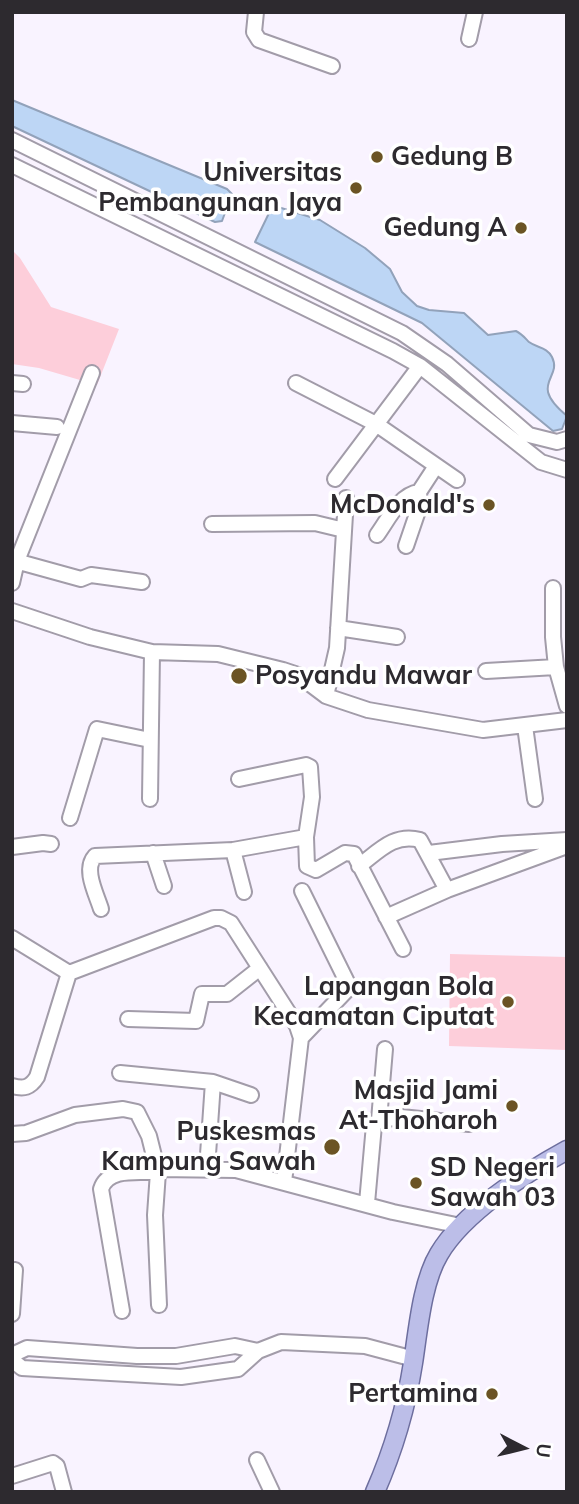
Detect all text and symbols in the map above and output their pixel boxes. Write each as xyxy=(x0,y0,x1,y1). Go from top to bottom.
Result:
place label: Gedung B xyxy=(391,141,513,173)
marker: Gedung B xyxy=(369,149,385,165)
place label: Universitas Pembangunan Jaya xyxy=(98,157,342,218)
marker: Universitas Pembangunan Jaya xyxy=(348,180,364,196)
place label: Gedung A xyxy=(383,212,507,244)
marker: Gedung A xyxy=(513,220,529,236)
place label: McDonald's xyxy=(330,489,475,521)
marker: McDonald's xyxy=(481,497,497,513)
place label: Posyandu Mawar xyxy=(255,660,472,692)
marker: Posyandu Mawar xyxy=(229,666,249,686)
place label: Lapangan Bola Kecamatan Ciputat xyxy=(253,971,494,1032)
marker: Lapangan Bola Kecamatan Ciputat xyxy=(500,994,516,1010)
place label: Masjid Jami At-Thoharoh xyxy=(339,1075,498,1136)
marker: Masjid Jami At-Thoharoh xyxy=(504,1098,520,1114)
place label: Puskesmas Kampung Sawah xyxy=(101,1116,316,1178)
marker: Puskesmas Kampung Sawah xyxy=(322,1137,342,1157)
place label: SD Negeri Sawah 03 xyxy=(430,1152,556,1214)
marker: SD Negeri Sawah 03 xyxy=(408,1175,424,1191)
place label: Pertamina xyxy=(348,1378,478,1410)
marker: Pertamina xyxy=(484,1386,500,1402)
north arrow xyxy=(488,1413,558,1483)
text: U xyxy=(531,1442,557,1459)

